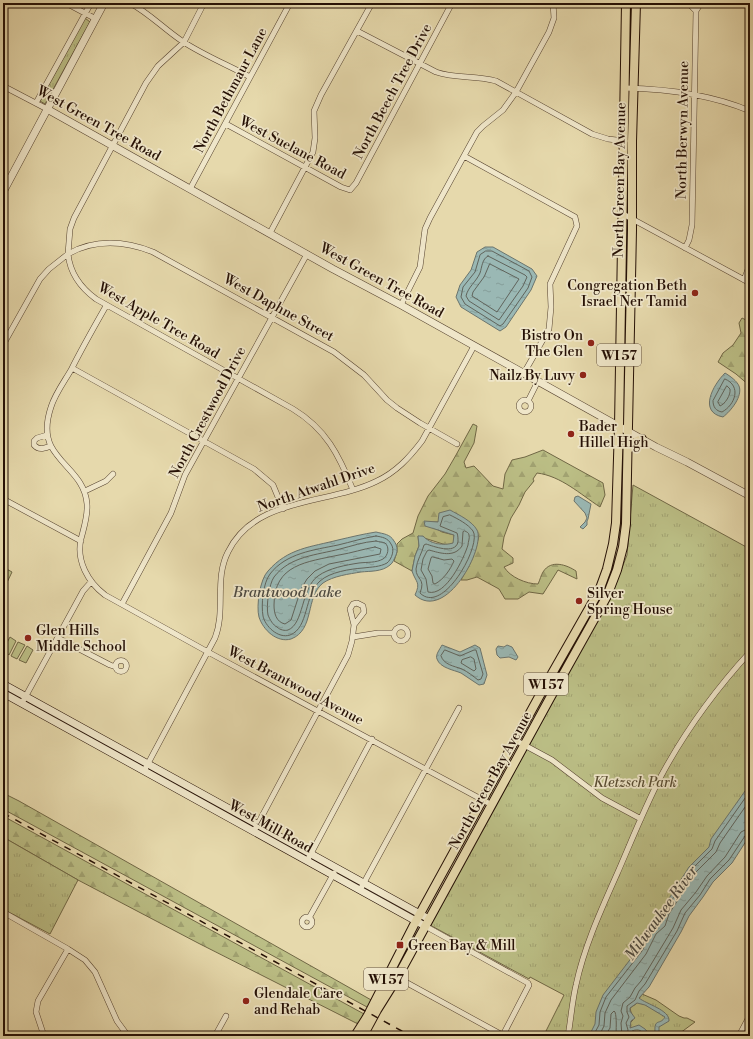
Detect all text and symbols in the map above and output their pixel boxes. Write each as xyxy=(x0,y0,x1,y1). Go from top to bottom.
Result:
street label: North Beech Tree Drive xyxy=(350,21,436,162)
street label: North Bethmaur Lane xyxy=(190,25,272,156)
street label: North Berwyn Avenue xyxy=(673,61,693,199)
street label: West Green Tree Road xyxy=(32,82,164,166)
street label: North Green Bay Avenue xyxy=(610,102,630,258)
street label: West Suelane Road xyxy=(235,112,349,184)
street label: West Green Tree Road xyxy=(315,239,447,323)
street label: West Daphne Street xyxy=(219,270,337,346)
place label: Congregation Beth Israel Ner Tamid xyxy=(567,277,688,311)
street label: West Apple Tree Road xyxy=(94,278,223,363)
marker: Congregation Beth Israel Ner Tamid xyxy=(690,288,700,298)
place label: Bistro On The Glen xyxy=(520,327,584,361)
marker: Bistro On The Glen xyxy=(586,338,596,348)
street label: North Crestwood Drive xyxy=(166,344,250,481)
road number: WI 57 xyxy=(597,344,641,366)
place label: Nailz By Luvy xyxy=(489,367,575,385)
marker: Nailz By Luvy xyxy=(578,370,588,380)
place label: Bader Hillel High xyxy=(578,418,649,452)
marker: Bader Hillel High xyxy=(566,429,576,439)
street label: North Atwahl Drive xyxy=(255,459,378,517)
water label: Brantwood Lake xyxy=(232,583,341,602)
place label: Silver Spring House xyxy=(587,585,673,619)
marker: Silver Spring House xyxy=(574,596,584,606)
place label: Glen Hills Middle School xyxy=(36,622,126,656)
marker: Glen Hills Middle School xyxy=(23,633,33,643)
street label: West Brantwood Avenue xyxy=(224,642,367,729)
road number: WI 57 xyxy=(524,673,568,695)
street label: North Green Bay Avenue xyxy=(445,708,536,853)
park label: Kletzsch Park xyxy=(593,774,677,792)
street label: West Mill Road xyxy=(224,796,316,857)
water label: Milwaukee River xyxy=(621,862,702,964)
place label: Green Bay & Mill xyxy=(408,937,516,955)
marker: Green Bay & Mill xyxy=(395,940,405,950)
road number: WI 57 xyxy=(364,968,408,990)
place label: Glendale Care and Rehab xyxy=(254,985,343,1019)
marker: Glendale Care and Rehab xyxy=(241,996,251,1006)

